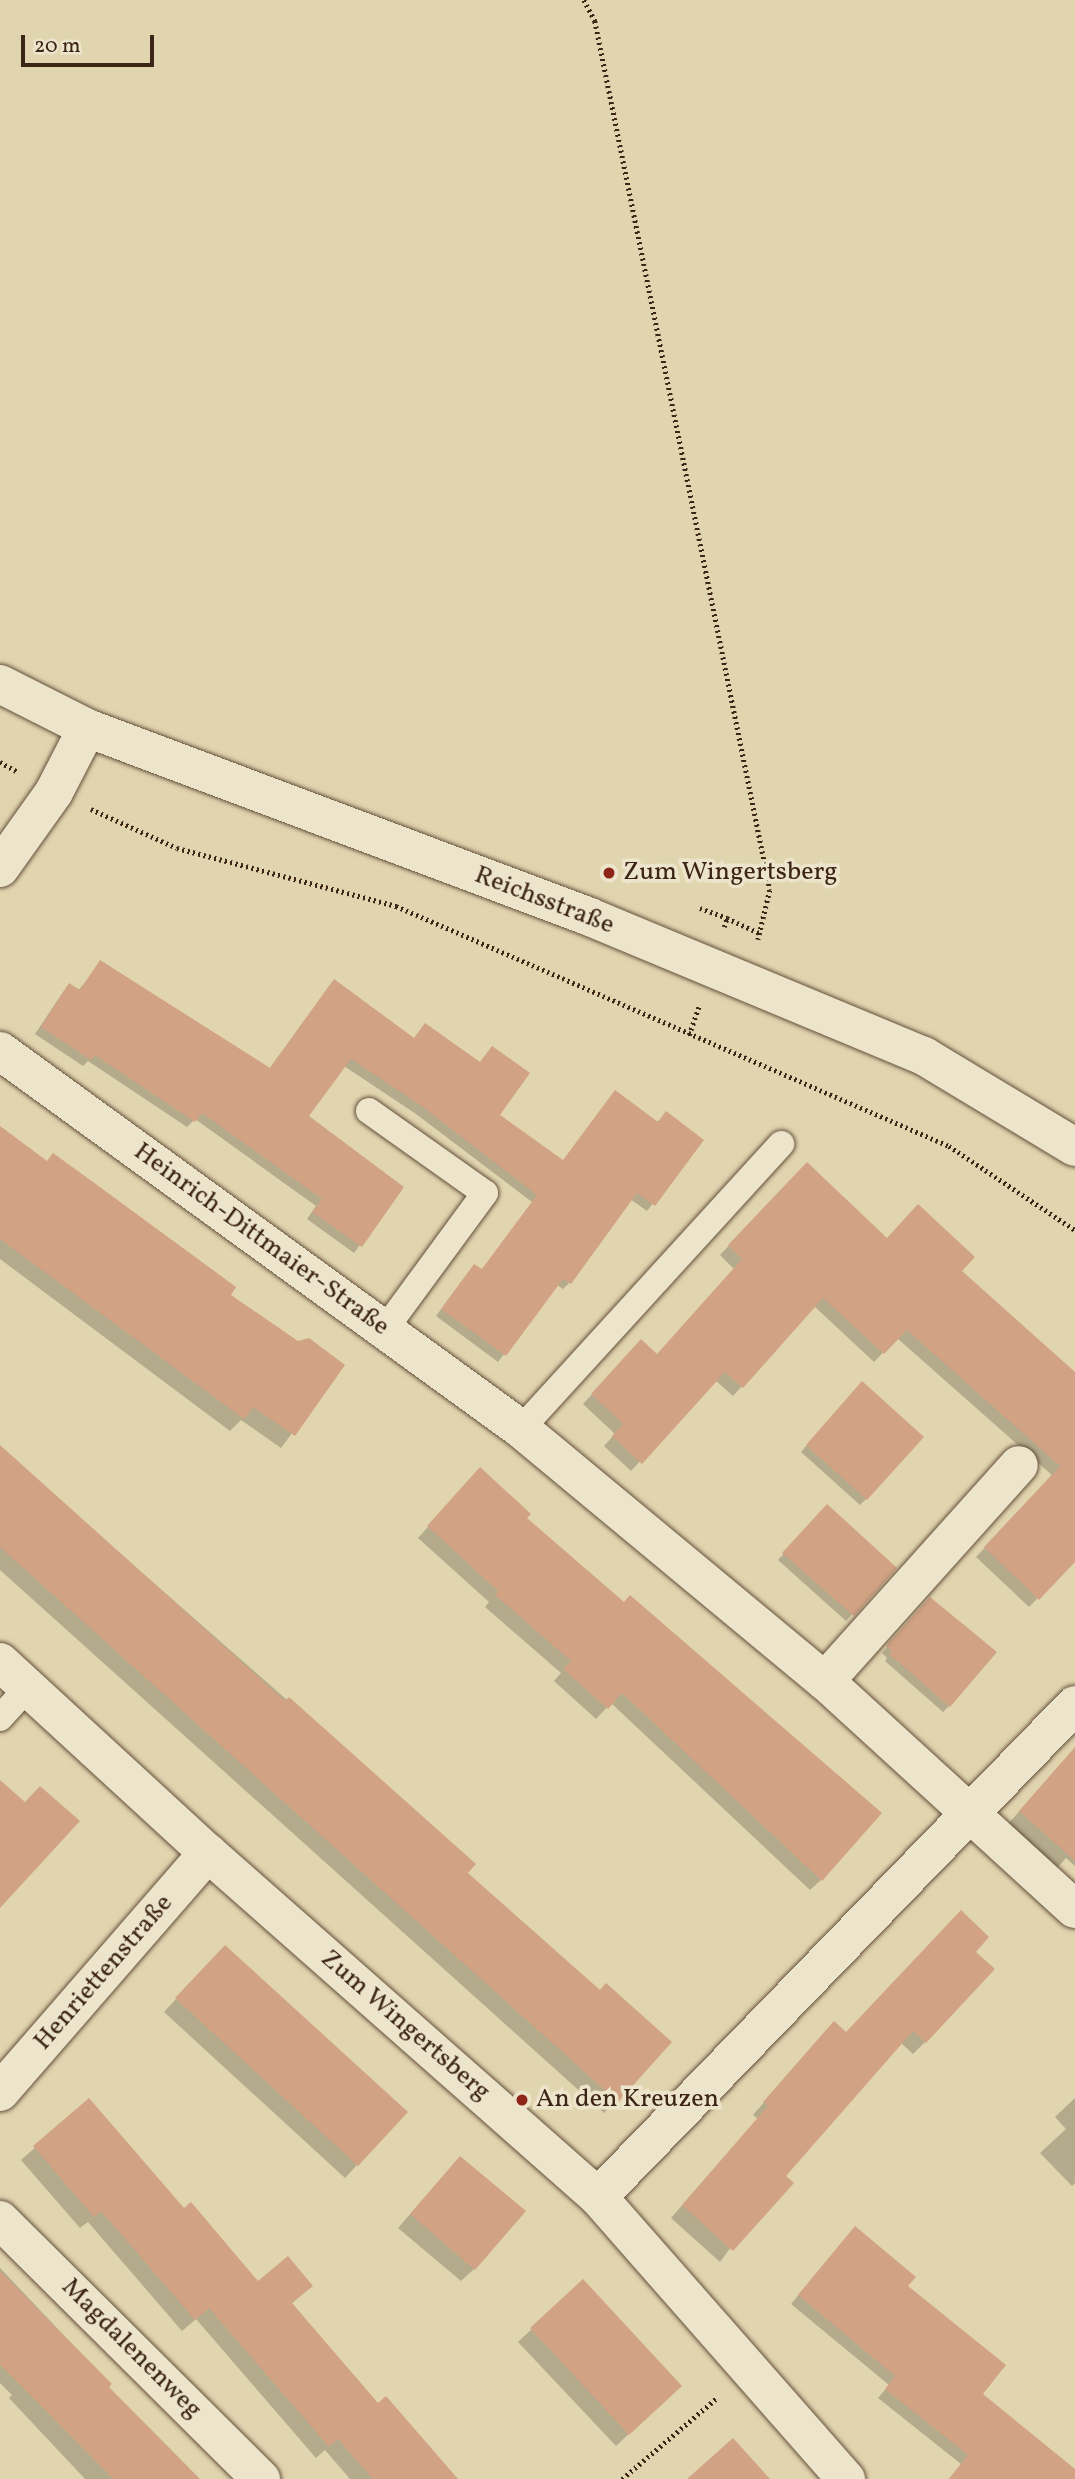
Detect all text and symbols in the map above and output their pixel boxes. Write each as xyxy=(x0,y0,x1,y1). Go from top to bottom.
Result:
scale bar xyxy=(24,21,158,65)
text: 20 m xyxy=(34,32,80,61)
place label: Zum Wingertsberg xyxy=(623,857,838,889)
street label: Reichsstraße xyxy=(470,860,618,942)
marker: Zum Wingertsberg xyxy=(601,865,617,881)
street label: Heinrich-Dittmaier-Straße xyxy=(127,1137,395,1343)
street label: Henriettenstraße xyxy=(28,1889,180,2057)
street label: Zum Wingertsberg xyxy=(313,1944,497,2108)
place label: An den Kreuzen xyxy=(536,2084,719,2116)
marker: An den Kreuzen xyxy=(514,2092,530,2108)
street label: Magdalenenweg xyxy=(54,2272,208,2426)

